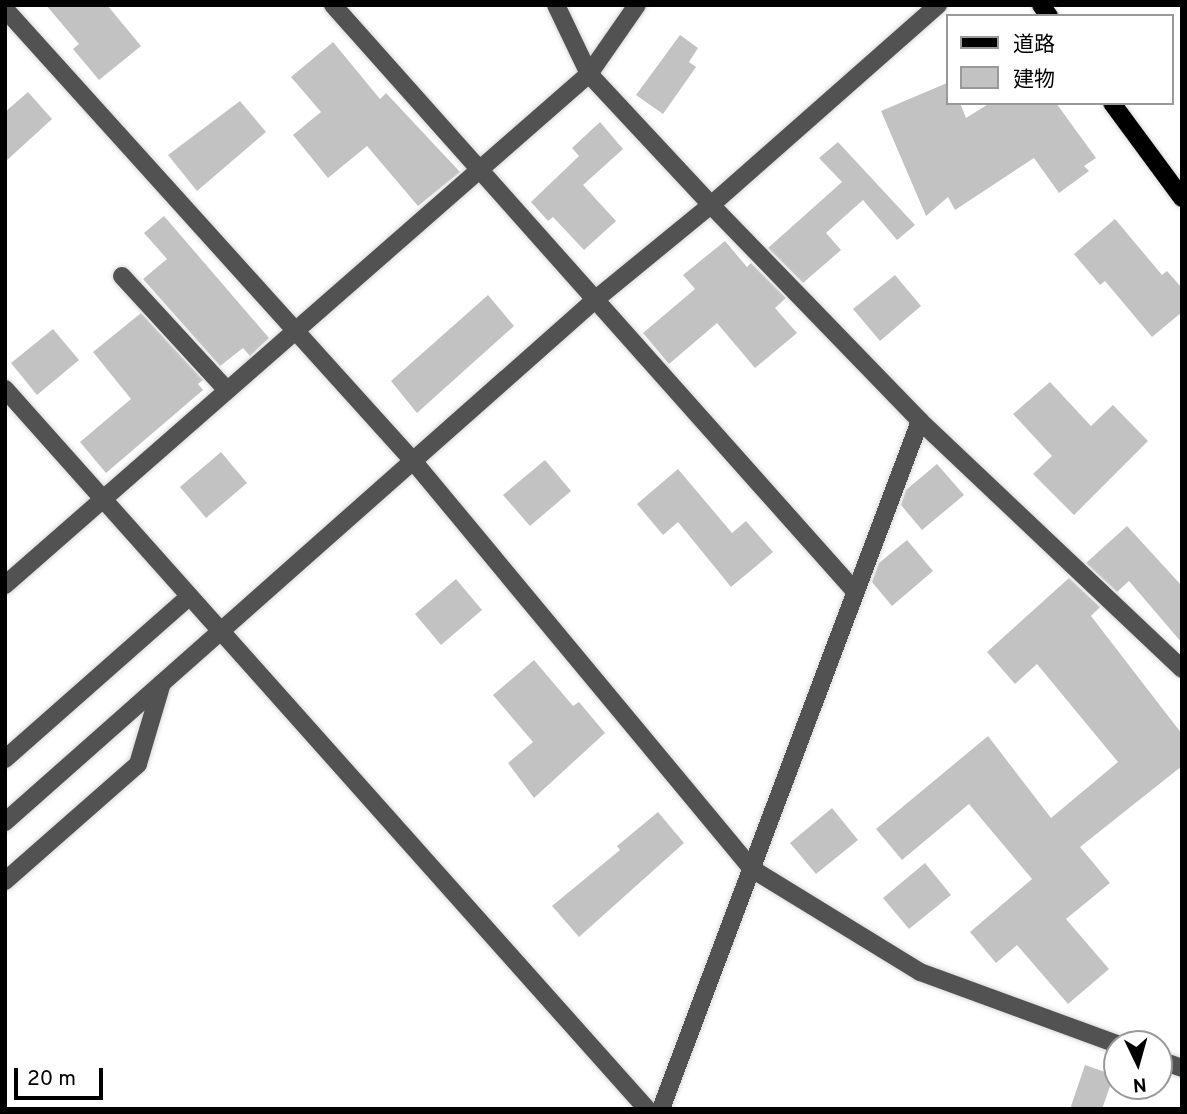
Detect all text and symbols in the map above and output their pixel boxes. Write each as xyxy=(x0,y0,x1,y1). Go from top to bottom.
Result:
legend xyxy=(946,14,1173,105)
text: 道路 xyxy=(1013,32,1055,59)
text: 建物 xyxy=(1013,67,1055,94)
north arrow xyxy=(1103,1030,1173,1100)
scale bar xyxy=(18,1054,107,1098)
text: 20 m xyxy=(27,1066,76,1093)
text: N xyxy=(1132,1071,1148,1096)

